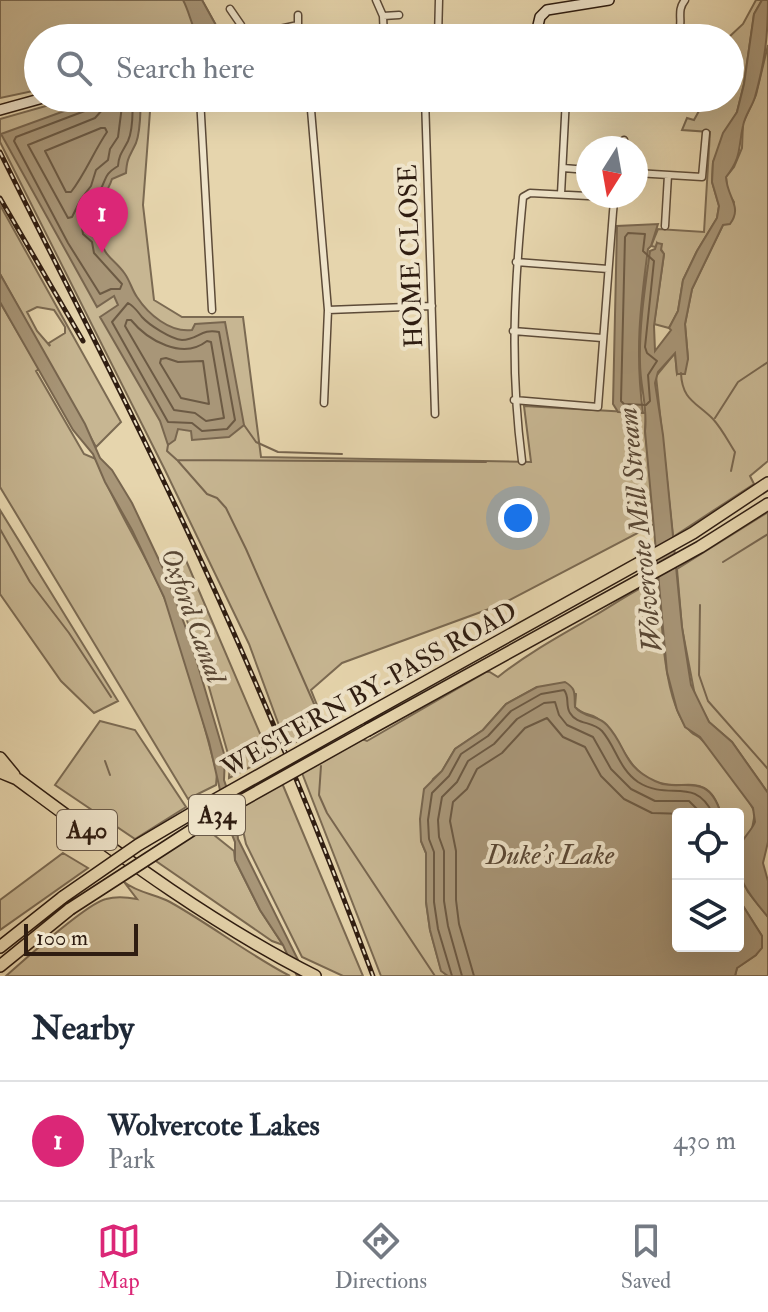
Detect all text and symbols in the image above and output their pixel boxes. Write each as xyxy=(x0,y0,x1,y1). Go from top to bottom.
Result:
search box xyxy=(24,24,744,112)
icon: search xyxy=(52,46,96,90)
text: Search here xyxy=(116,50,255,87)
north arrow xyxy=(576,136,648,208)
street label: HOME CLOSE xyxy=(392,164,430,348)
pin: 1 xyxy=(76,187,128,253)
water label: Wolvercote Mill Stream xyxy=(610,405,671,654)
your location xyxy=(498,498,538,538)
water label: Oxford Canal xyxy=(152,543,234,690)
street label: WESTERN BY-PASS ROAD xyxy=(215,595,523,785)
road number: A34 xyxy=(189,795,245,835)
map controls xyxy=(672,808,744,952)
button: locate xyxy=(672,808,744,880)
road number: A40 xyxy=(57,810,117,850)
water label: Duke's Lake xyxy=(485,838,615,873)
button: layers xyxy=(672,880,744,952)
scale bar xyxy=(24,920,138,956)
text: 100 m xyxy=(36,924,88,952)
text: Nearby xyxy=(32,1007,134,1050)
text: Wolvercote Lakes xyxy=(108,1107,320,1144)
text: 1 xyxy=(53,1125,63,1157)
text: 430 m xyxy=(673,1125,736,1157)
text: Park xyxy=(108,1144,155,1176)
tab: Map xyxy=(97,1219,141,1295)
tab: Directions xyxy=(335,1219,427,1295)
tab: Saved xyxy=(621,1219,671,1295)

